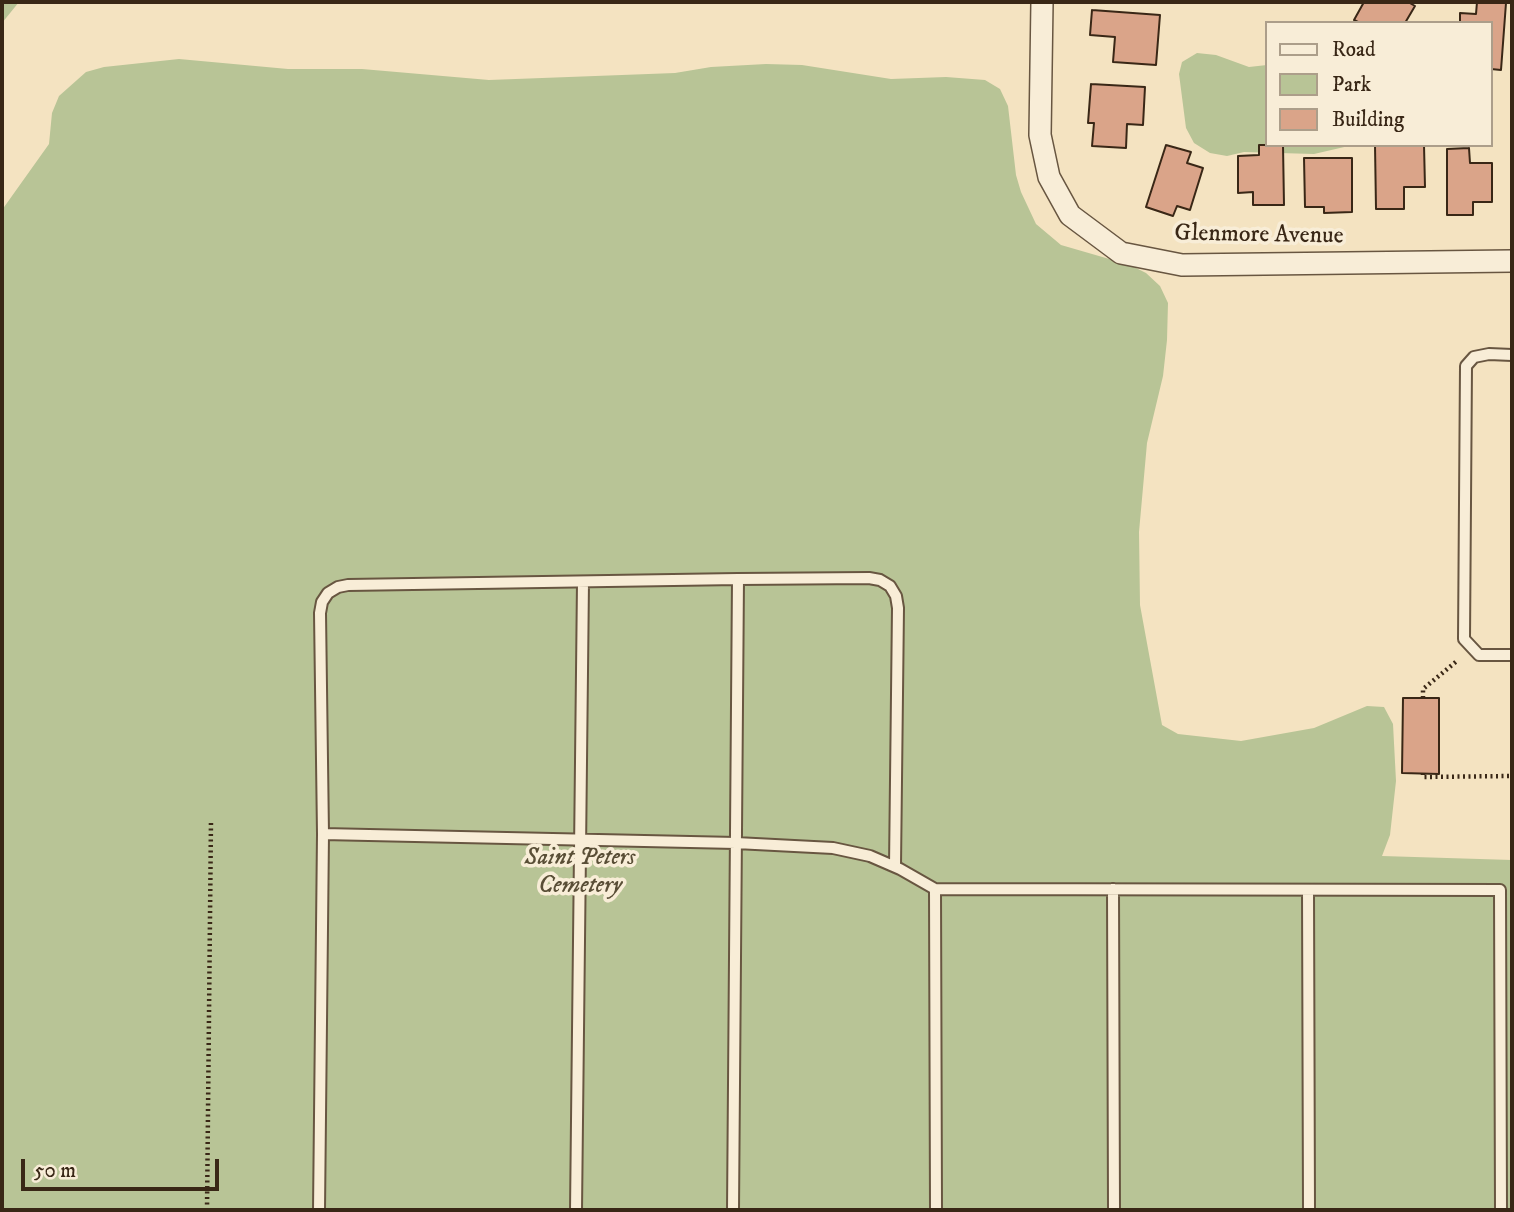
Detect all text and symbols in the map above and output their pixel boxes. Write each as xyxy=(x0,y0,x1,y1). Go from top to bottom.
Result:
legend xyxy=(1266,21,1493,147)
text: Road xyxy=(1332,37,1376,63)
text: Park xyxy=(1332,72,1371,98)
text: Building xyxy=(1332,107,1404,133)
street label: Glenmore Avenue xyxy=(1174,220,1344,252)
park label: Saint Peters Cemetery xyxy=(525,845,635,901)
scale bar xyxy=(24,1146,222,1190)
text: 50 m xyxy=(34,1158,76,1184)

